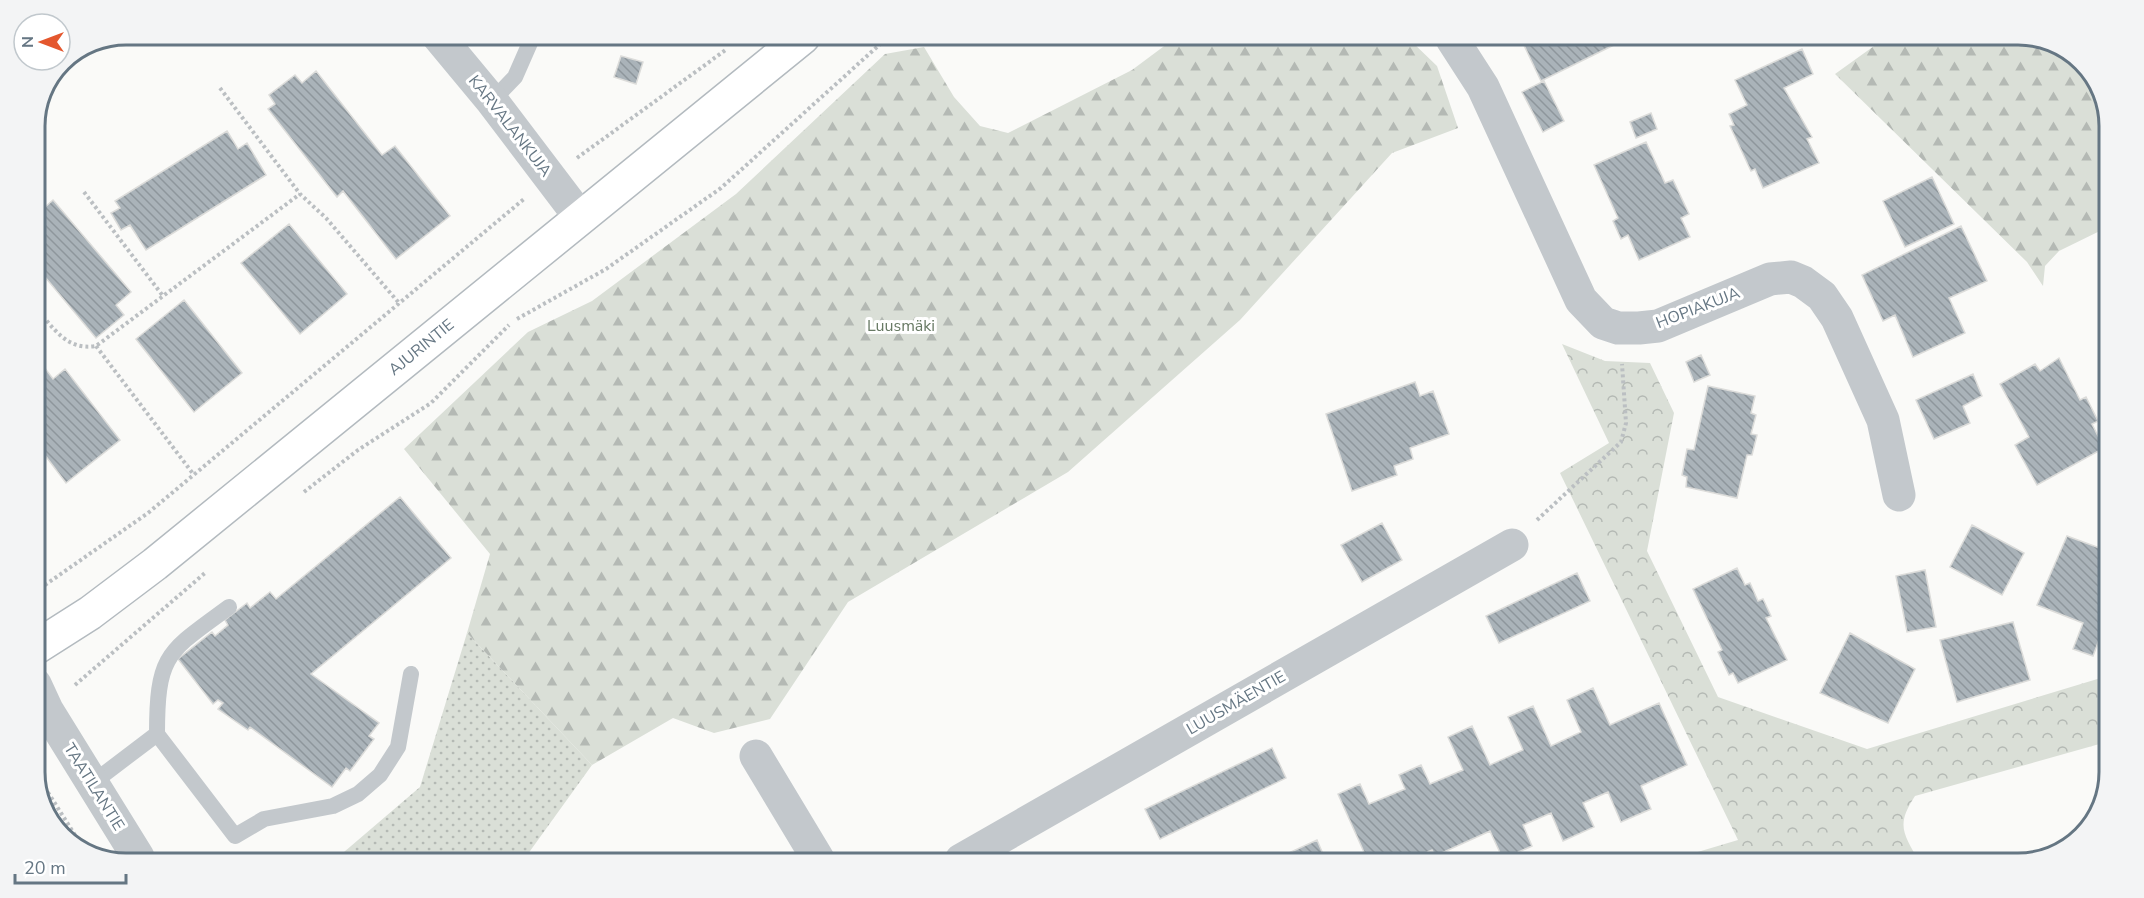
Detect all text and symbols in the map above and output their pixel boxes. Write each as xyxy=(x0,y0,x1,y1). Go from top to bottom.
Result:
north arrow xyxy=(12,12,72,72)
text: N xyxy=(17,36,39,48)
street label: KARVALANKUJA xyxy=(463,71,557,182)
street label: HOPIAKUJA xyxy=(1653,282,1743,334)
street label: AJURINTIE xyxy=(384,314,459,381)
park label: Luusmäki xyxy=(867,315,935,337)
street label: LUUSMÄENTIE xyxy=(1182,666,1290,740)
street label: TAATILANTIE xyxy=(58,739,130,835)
scale bar xyxy=(15,847,126,885)
text: 20 m xyxy=(24,856,66,880)

